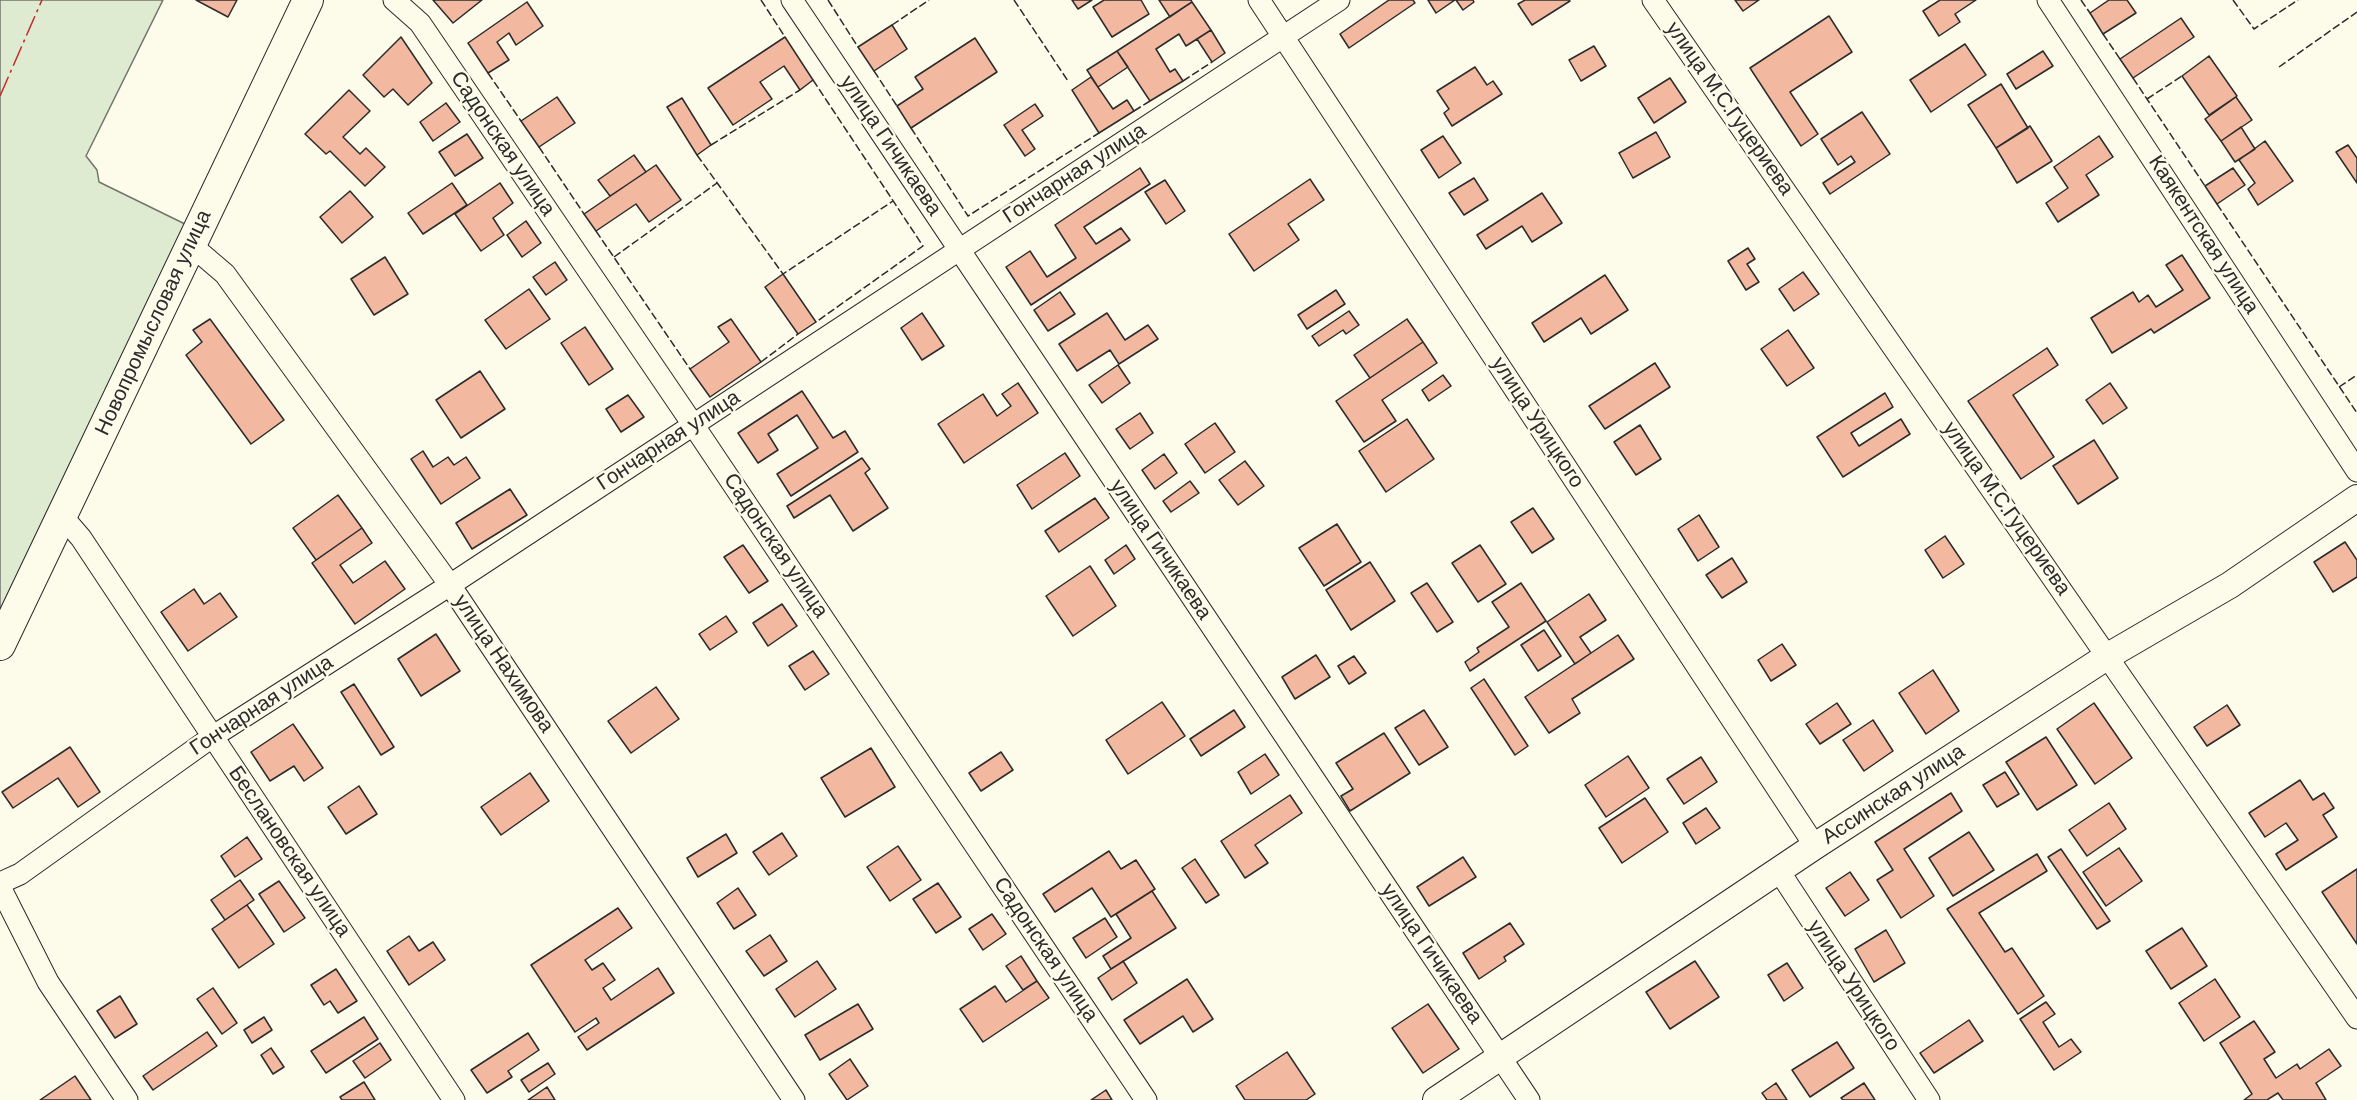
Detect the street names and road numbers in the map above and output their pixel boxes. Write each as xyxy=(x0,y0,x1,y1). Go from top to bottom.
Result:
street label: улица М.С.Гуцериева xyxy=(1660,17,1798,201)
street label: Садонская улица xyxy=(444,67,560,221)
street label: улица Гичикаева xyxy=(834,71,946,221)
street label: Гончарная улица xyxy=(999,118,1151,230)
street label: Каякентская улица xyxy=(2142,151,2264,319)
street label: Новопромысловая улица xyxy=(91,206,217,440)
street label: улица Урицкого xyxy=(1485,353,1589,493)
street label: Гончарная улица xyxy=(593,385,745,497)
street label: улица М.С.Гуцериева xyxy=(1937,417,2075,601)
street label: Садонская улица xyxy=(717,469,833,623)
street label: улица Гичикаева xyxy=(1104,475,1216,625)
street label: улица Нахимова xyxy=(448,590,558,738)
street label: Гончарная улица xyxy=(186,650,338,762)
street label: Ассинская улица xyxy=(1818,740,1970,850)
street label: Беслановская улица xyxy=(222,762,356,942)
street label: Садонская улица xyxy=(987,873,1103,1027)
street label: улица Гичикаева xyxy=(1375,879,1487,1029)
street label: улица Урицкого xyxy=(1801,916,1905,1056)

